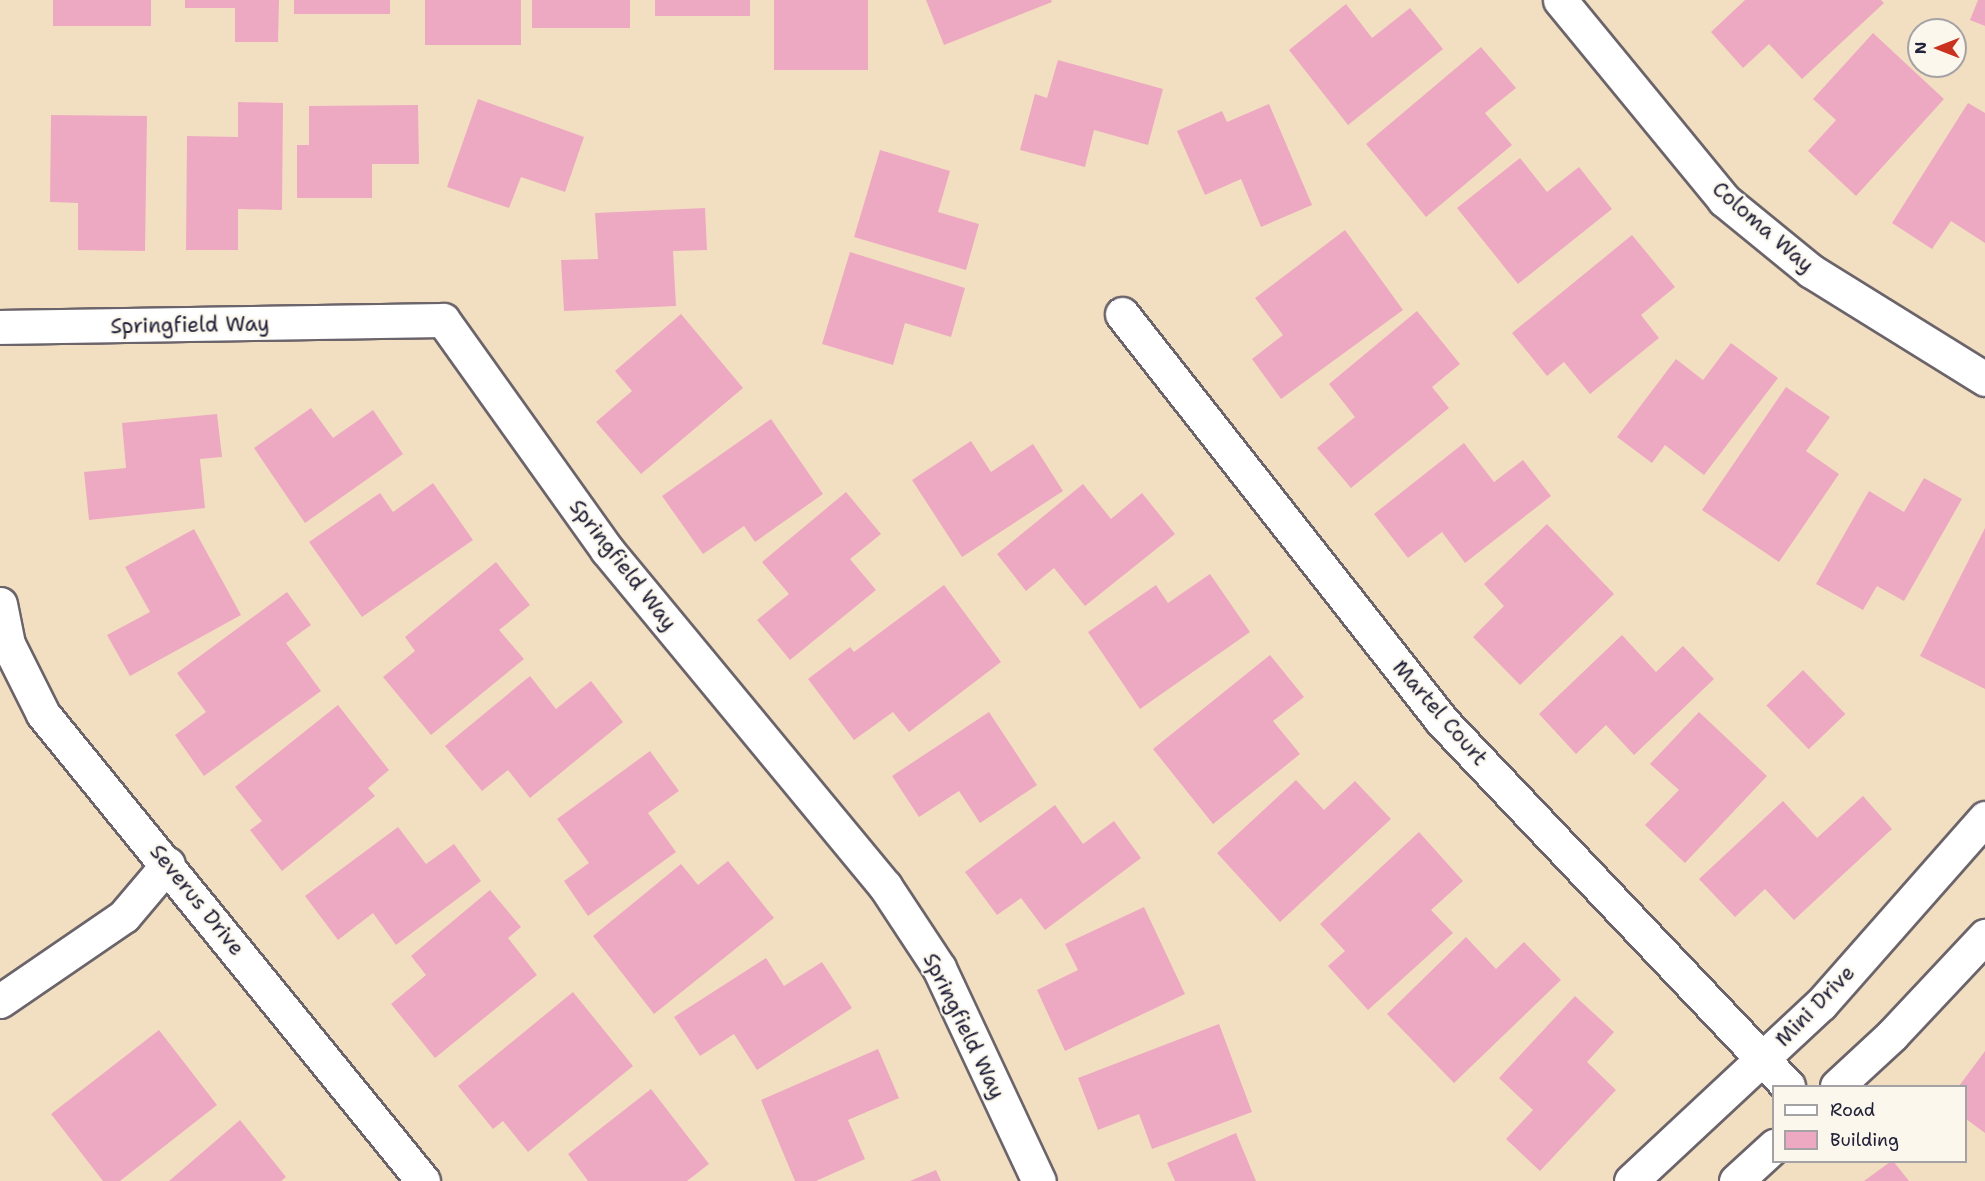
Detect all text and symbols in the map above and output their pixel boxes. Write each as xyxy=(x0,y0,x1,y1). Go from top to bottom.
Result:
north arrow xyxy=(1907,18,1967,78)
text: N xyxy=(1910,42,1931,54)
street label: Coloma Way xyxy=(1707,176,1819,278)
street label: Springfield Way xyxy=(110,311,270,339)
street label: Springfield Way xyxy=(564,495,682,635)
street label: Martel Court xyxy=(1387,655,1493,771)
street label: Severus Drive xyxy=(145,839,249,961)
street label: Springfield Way xyxy=(918,949,1010,1103)
street label: Mini Drive xyxy=(1770,960,1860,1052)
legend xyxy=(1772,1085,1967,1163)
text: Road xyxy=(1830,1098,1875,1122)
text: Building xyxy=(1830,1128,1899,1152)

